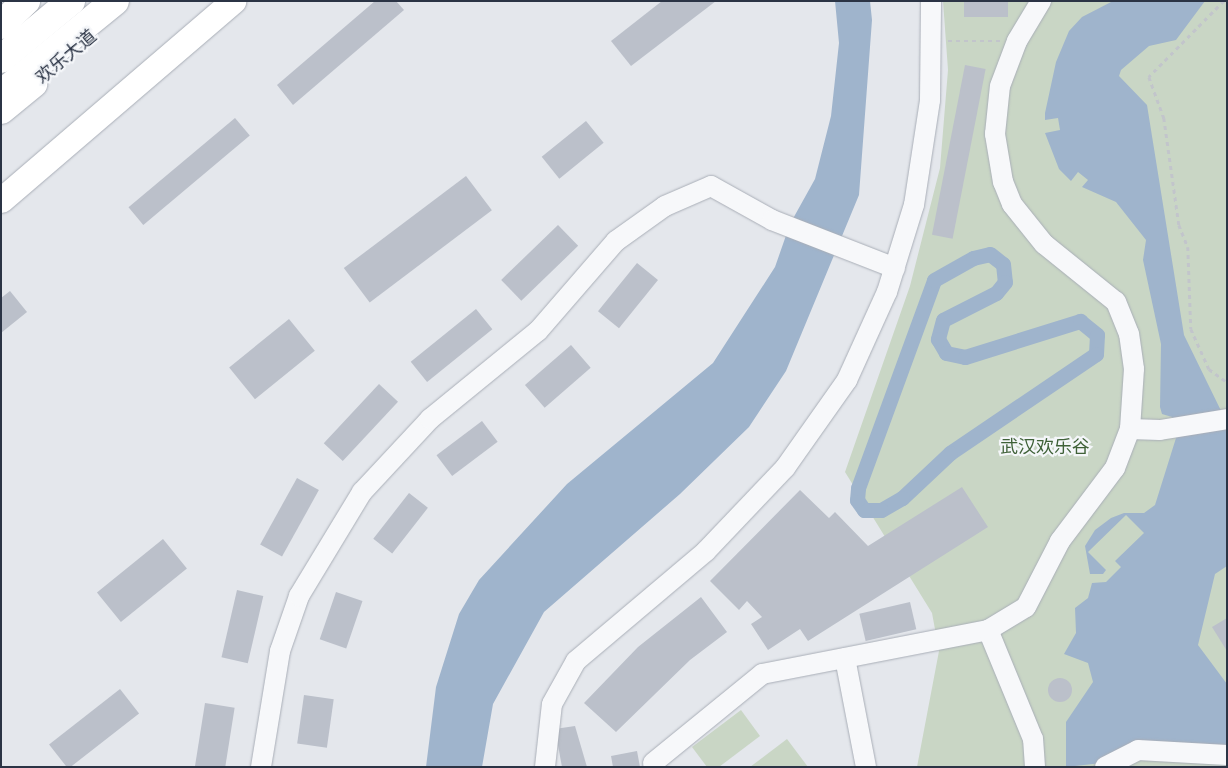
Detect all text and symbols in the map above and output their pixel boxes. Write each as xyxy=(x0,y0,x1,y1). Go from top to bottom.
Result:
street label: 欢乐大道 xyxy=(31,26,101,88)
park label: 武汉欢乐谷 xyxy=(1000,436,1090,458)

